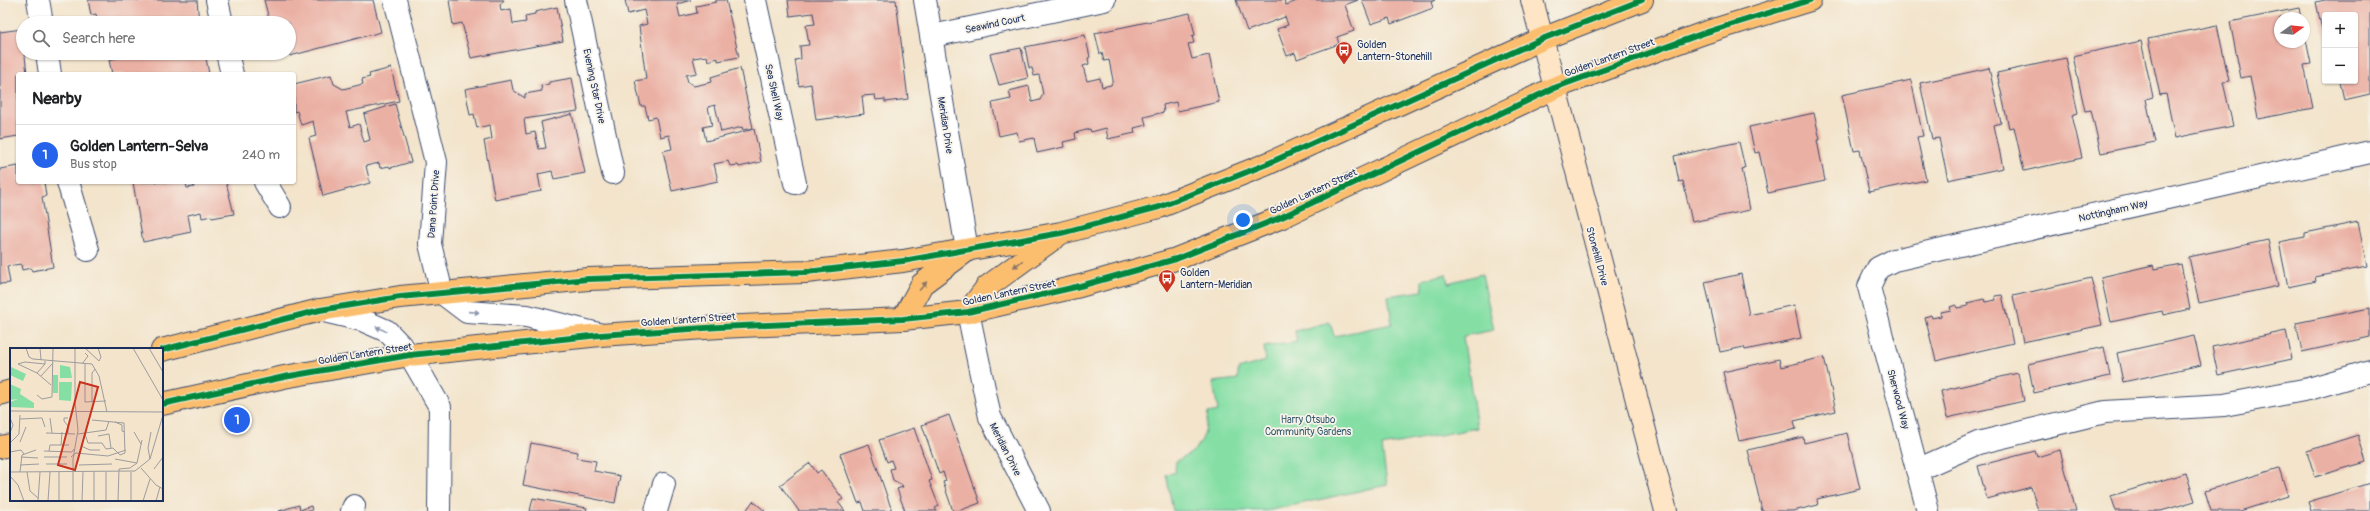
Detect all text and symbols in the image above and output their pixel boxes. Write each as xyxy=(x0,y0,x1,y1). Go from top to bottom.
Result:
street label: Seawind Court xyxy=(964,12,1027,36)
north arrow xyxy=(2274,12,2310,48)
map controls xyxy=(2322,12,2358,84)
button: + xyxy=(2322,12,2358,48)
search box xyxy=(16,16,296,60)
icon: search xyxy=(30,27,52,49)
text: Search here xyxy=(62,29,135,48)
street label: Golden Lantern Street xyxy=(1563,36,1657,80)
place label: Golden Lantern-Stonehill xyxy=(1357,39,1432,63)
bus stop icon: Golden Lantern-Stonehill xyxy=(1334,40,1354,65)
street label: Evening Star Drive xyxy=(580,48,608,125)
button: − xyxy=(2322,48,2358,84)
street label: Sea Shell Way xyxy=(762,63,786,122)
text: Nearby xyxy=(32,88,81,109)
street label: Meridian Drive xyxy=(935,96,955,155)
text: Golden Lantern-Selva xyxy=(70,137,208,156)
text: 1 xyxy=(42,147,48,163)
text: 240 m xyxy=(242,147,280,163)
text: Bus stop xyxy=(70,156,117,172)
street label: Golden Lantern Street xyxy=(1268,166,1360,217)
street label: Dana Point Drive xyxy=(426,169,442,239)
street label: Nottingham Way xyxy=(2078,197,2150,225)
your location xyxy=(1233,210,1253,230)
street label: Stonehill Drive xyxy=(1583,225,1611,287)
one-way arrow xyxy=(1012,260,1023,268)
place label: Golden Lantern-Meridian xyxy=(1180,267,1253,291)
bus stop icon: Golden Lantern-Meridian xyxy=(1157,268,1177,293)
street label: Golden Lantern Street xyxy=(962,277,1058,309)
one-way arrow xyxy=(919,280,928,291)
one-way arrow xyxy=(468,309,480,316)
street label: Golden Lantern Street xyxy=(640,311,737,329)
one-way arrow xyxy=(376,326,387,332)
street label: Golden Lantern Street xyxy=(317,340,414,367)
inset map xyxy=(10,348,163,501)
street label: Sherwood Way xyxy=(1884,368,1912,431)
pin: 1 xyxy=(224,405,250,435)
park label: Harry Otsubo Community Gardens xyxy=(1265,414,1352,438)
street label: Meridian Drive xyxy=(987,421,1024,478)

